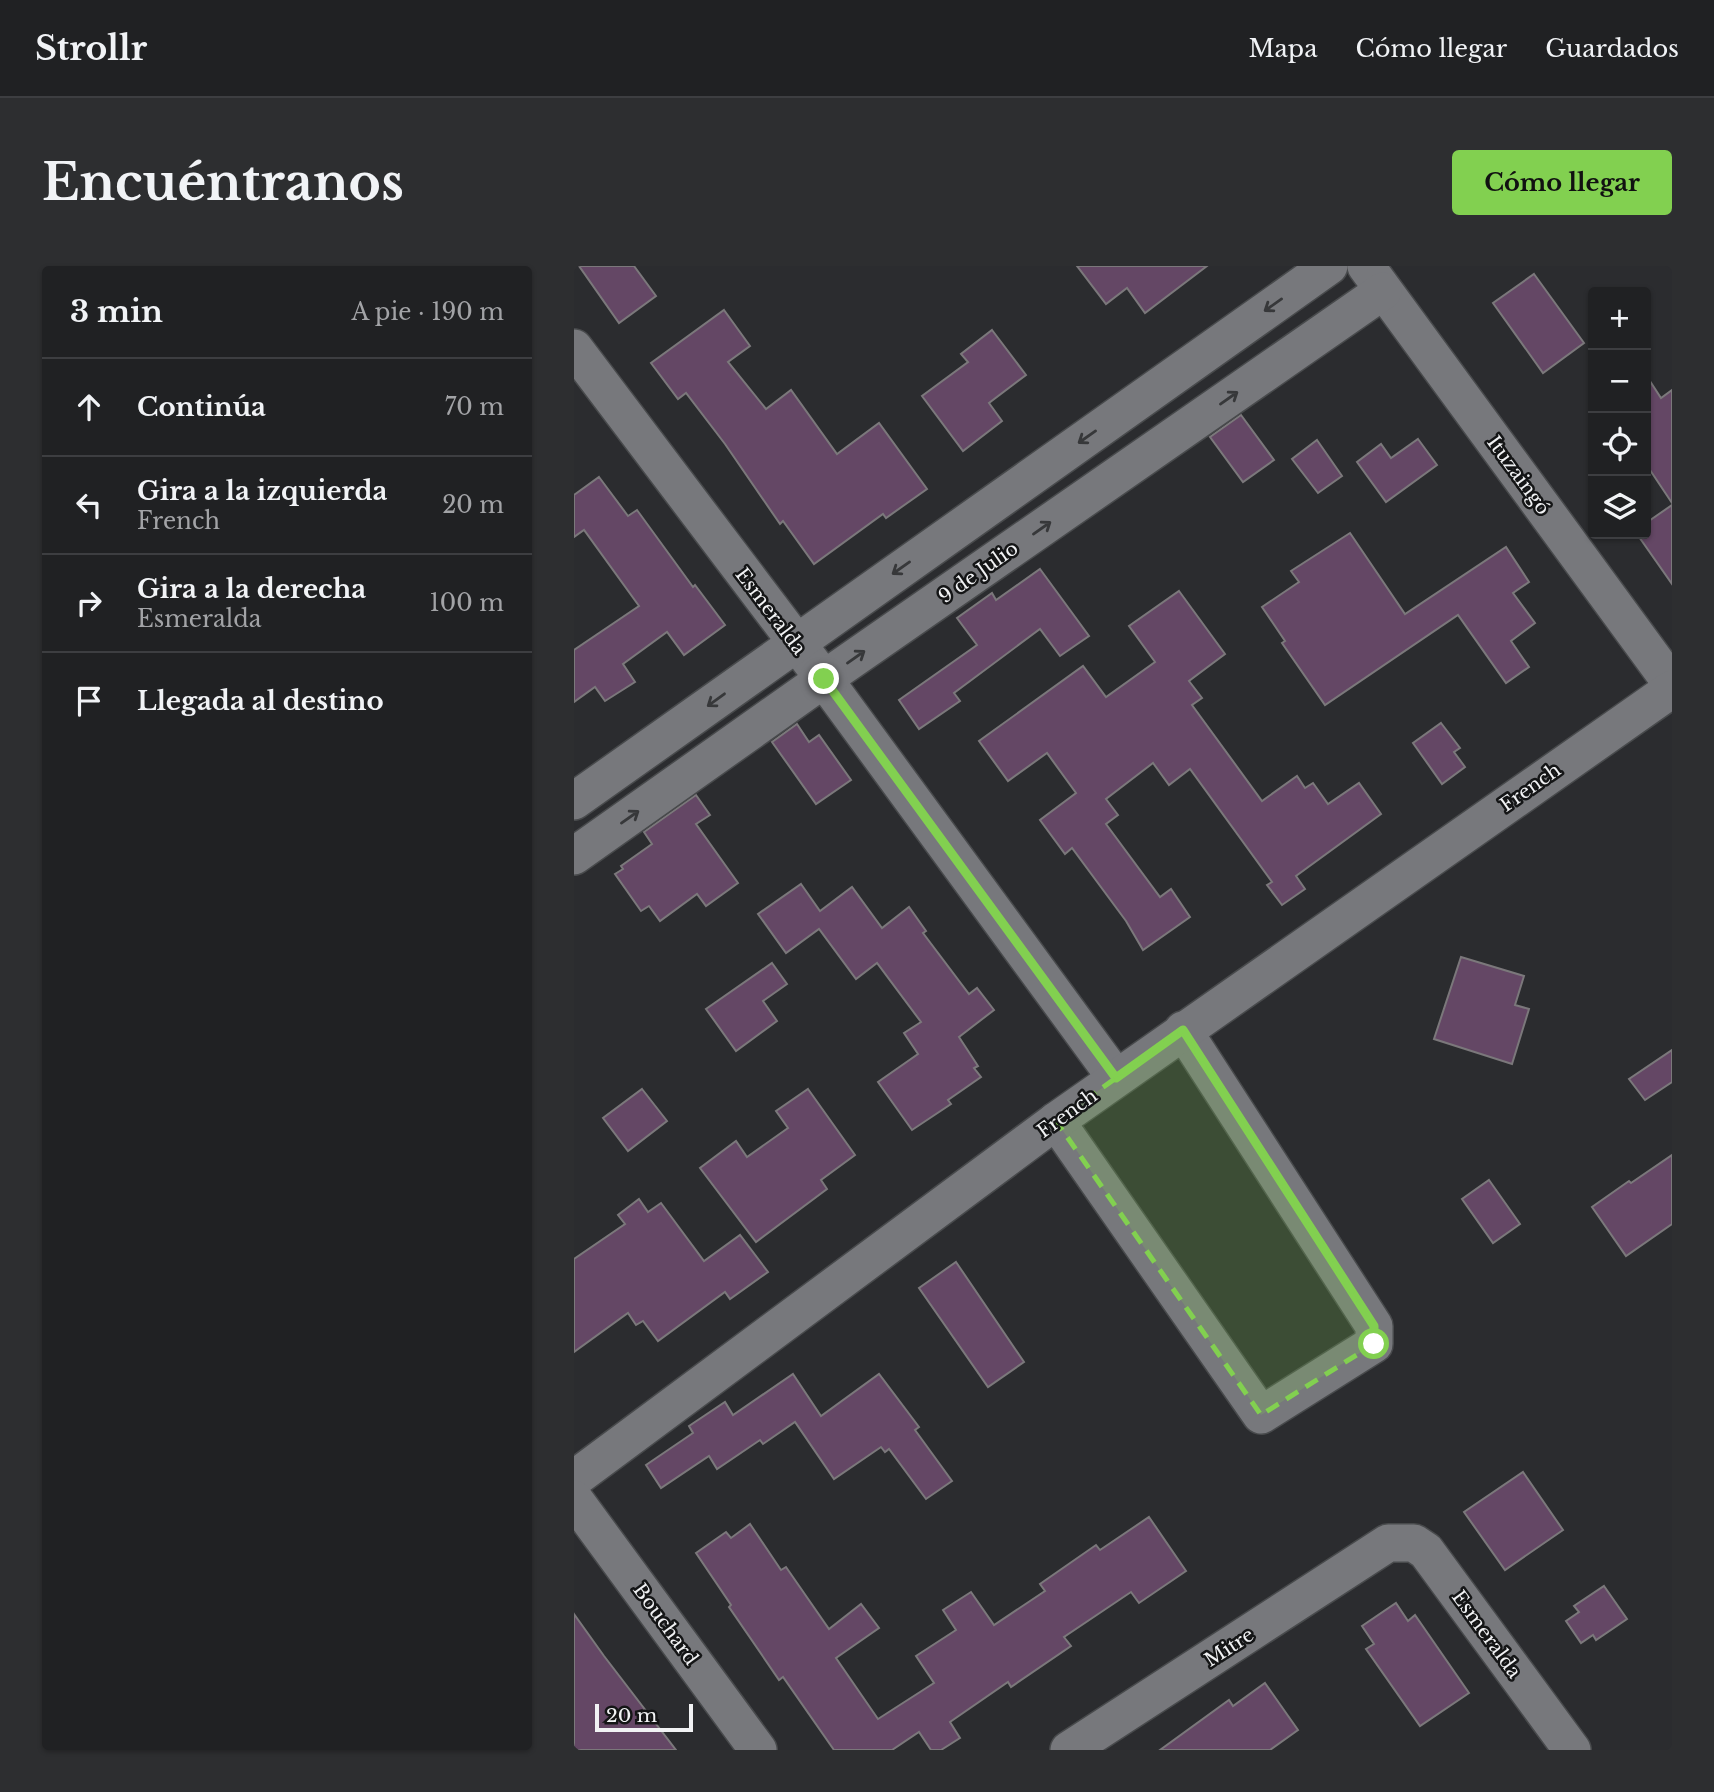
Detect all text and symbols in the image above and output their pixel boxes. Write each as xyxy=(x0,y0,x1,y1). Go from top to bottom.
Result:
text: Strollr xyxy=(35,28,147,69)
text: Mapa xyxy=(1248,34,1317,63)
text: Cómo llegar xyxy=(1355,34,1507,63)
text: Guardados xyxy=(1545,34,1679,63)
button: Cómo llegar xyxy=(1452,150,1672,215)
text: Encuéntranos xyxy=(42,152,404,213)
map controls xyxy=(1588,287,1651,539)
button: + xyxy=(1588,287,1651,350)
text: 3 min xyxy=(70,293,163,330)
text: A pie · 190 m xyxy=(351,298,504,326)
one-way arrow xyxy=(1264,298,1283,312)
button: − xyxy=(1588,350,1651,413)
icon: ahead xyxy=(70,388,108,426)
text: Continúa xyxy=(137,391,266,423)
one-way arrow xyxy=(1219,391,1238,405)
text: 70 m xyxy=(445,393,504,421)
button: locate xyxy=(1588,413,1651,476)
one-way arrow xyxy=(1078,429,1097,444)
street label: Ituzaingó xyxy=(1482,431,1555,519)
text: Gira a la izquierda xyxy=(137,475,387,507)
button: layers xyxy=(1588,476,1651,539)
icon: left xyxy=(70,486,108,524)
text: 20 m xyxy=(442,491,504,519)
text: French xyxy=(137,507,220,535)
one-way arrow xyxy=(1032,521,1052,535)
street label: 9 de Julio xyxy=(934,537,1022,608)
one-way arrow xyxy=(892,561,911,575)
street label: Esmeralda xyxy=(730,563,811,660)
text: Gira a la derecha xyxy=(137,573,366,605)
icon: right xyxy=(70,584,108,622)
text: 100 m xyxy=(430,589,504,617)
text: Esmeralda xyxy=(137,605,261,633)
one-way arrow xyxy=(846,650,865,664)
route end xyxy=(808,663,839,694)
icon: arrive xyxy=(70,682,108,720)
text: Llegada al destino xyxy=(137,685,384,717)
one-way arrow xyxy=(707,692,726,707)
street label: French xyxy=(1496,758,1565,817)
one-way arrow xyxy=(620,810,639,824)
street label: French xyxy=(1033,1084,1102,1143)
route start xyxy=(1358,1328,1389,1359)
street label: Bouchard xyxy=(628,1579,703,1670)
street label: Esmeralda xyxy=(1447,1586,1526,1683)
street label: Mitre xyxy=(1200,1623,1258,1672)
scale bar xyxy=(595,1701,693,1733)
text: 20 m xyxy=(606,1704,657,1727)

